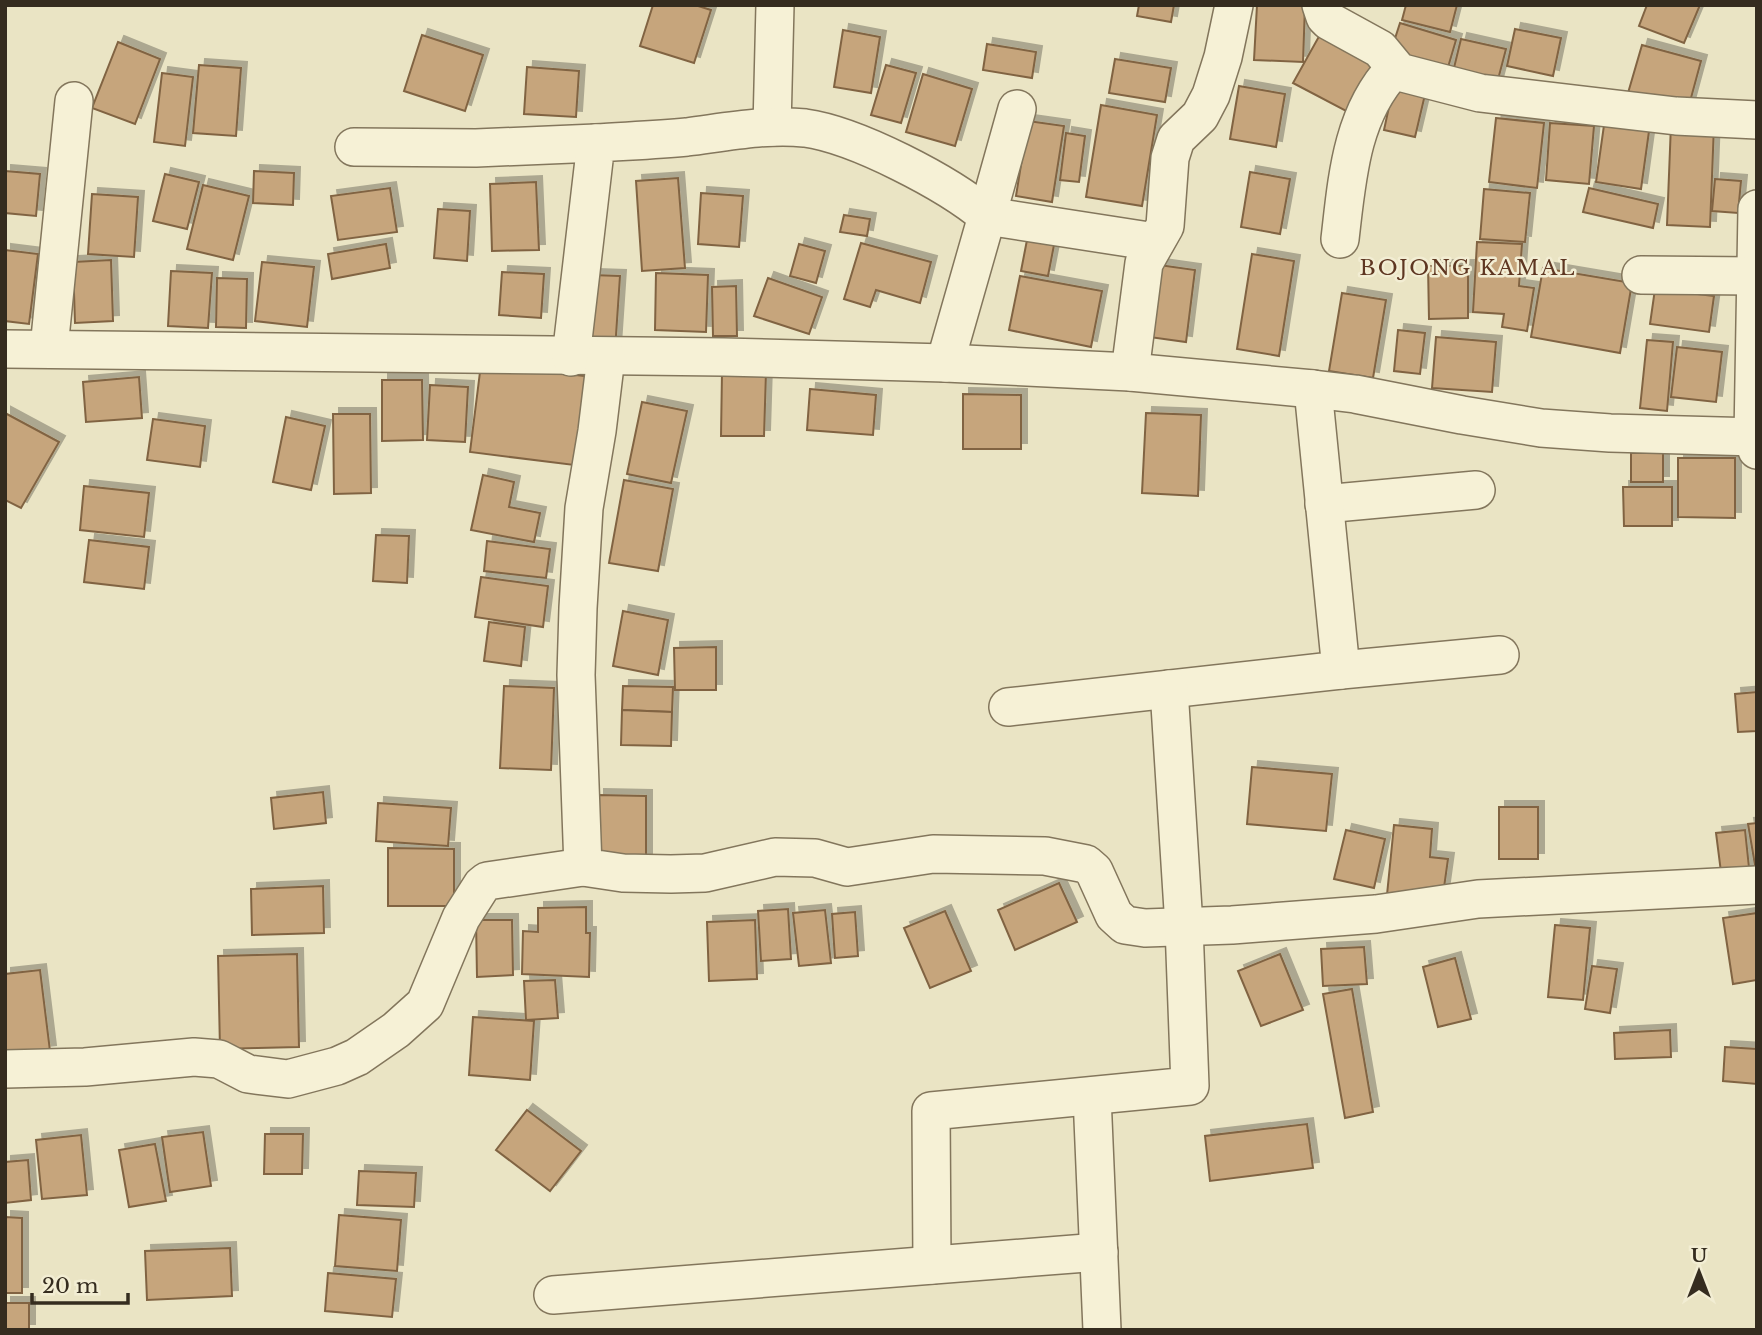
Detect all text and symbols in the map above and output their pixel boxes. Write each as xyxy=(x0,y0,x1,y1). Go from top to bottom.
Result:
district label: BOJONG KAMAL xyxy=(1360,255,1576,281)
north arrow xyxy=(1664,1237,1734,1307)
text: U xyxy=(1691,1244,1708,1267)
scale bar xyxy=(32,1262,128,1306)
text: 20 m xyxy=(42,1273,99,1299)

